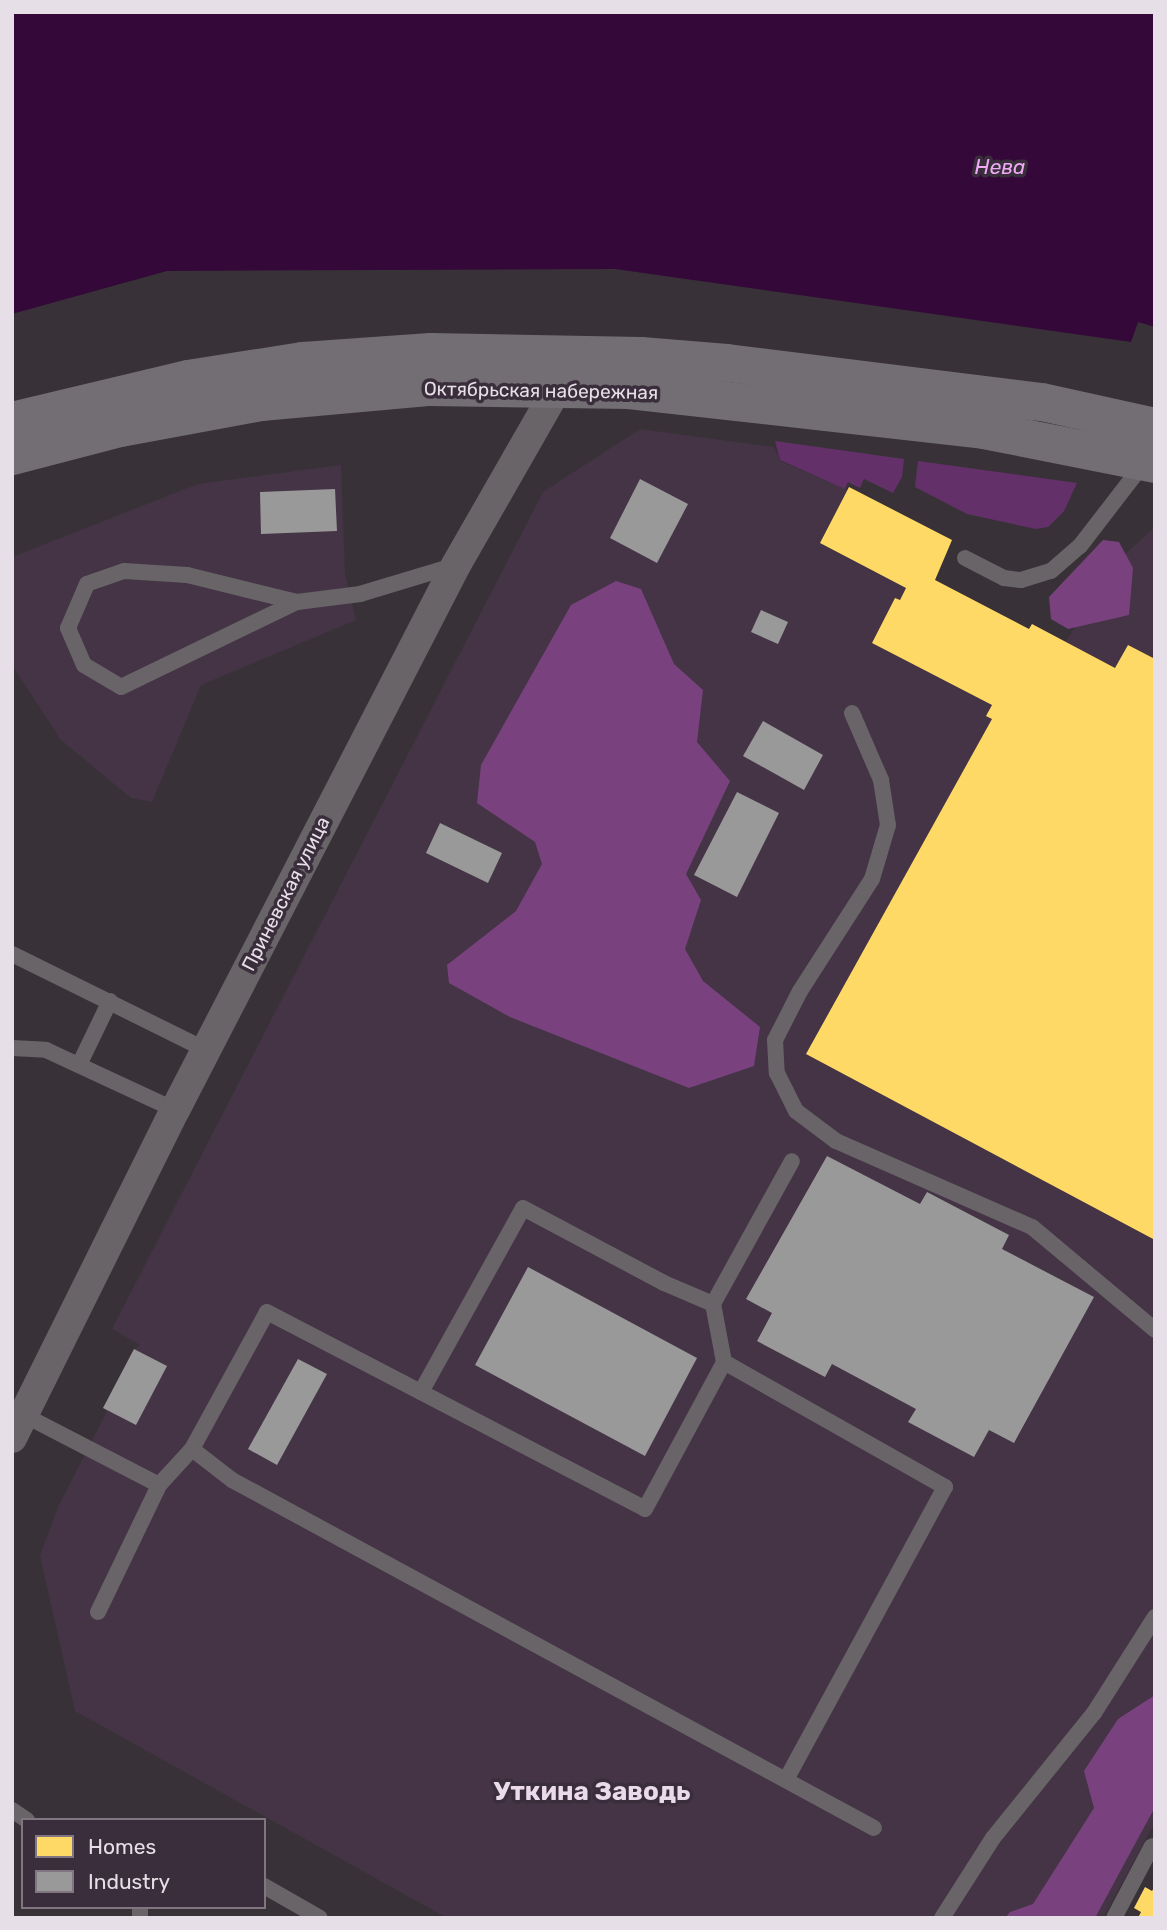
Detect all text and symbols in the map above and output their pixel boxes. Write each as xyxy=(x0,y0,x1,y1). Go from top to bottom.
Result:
water label: Нева xyxy=(975,154,1025,180)
street label: Октябрьская набережная xyxy=(424,378,658,404)
street label: Приневская улица xyxy=(237,813,335,975)
district label: Уткина Заводь xyxy=(494,1776,690,1808)
legend xyxy=(21,1818,266,1909)
text: Homes xyxy=(88,1834,156,1859)
text: Industry xyxy=(88,1869,170,1894)

